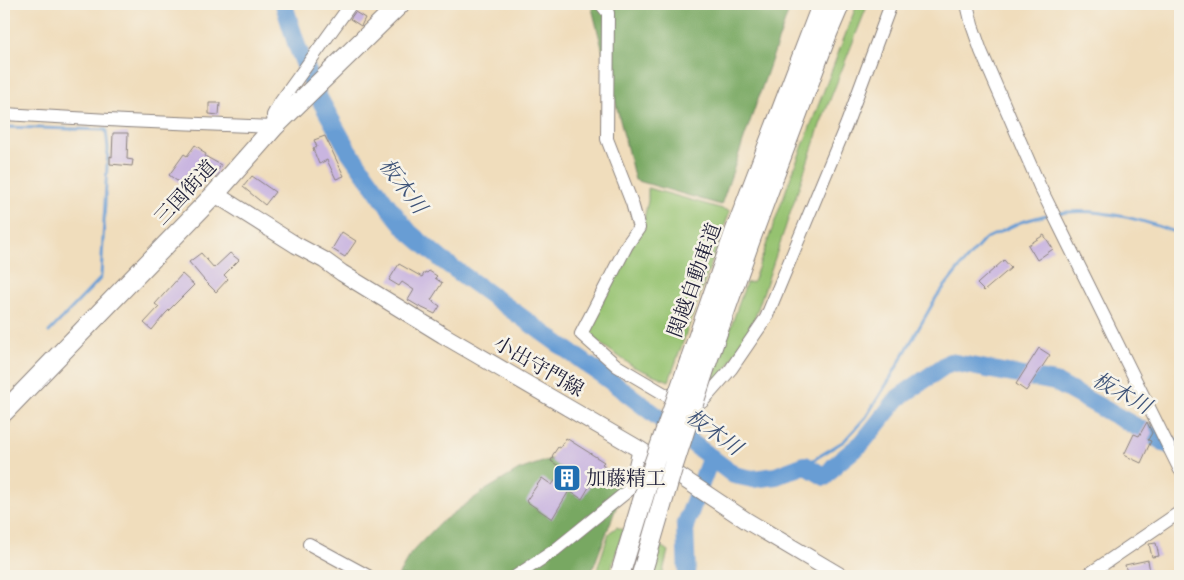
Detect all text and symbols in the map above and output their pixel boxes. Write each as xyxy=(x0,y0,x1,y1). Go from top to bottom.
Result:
water label: 板木川 xyxy=(373,154,433,221)
street label: 三国街道 xyxy=(150,155,223,231)
street label: 関越自動車道 xyxy=(663,220,728,341)
street label: 小出守門線 xyxy=(489,331,588,403)
water label: 板木川 xyxy=(1088,367,1157,421)
water label: 板木川 xyxy=(680,404,748,463)
building icon: 加藤精工 xyxy=(552,463,582,493)
place label: 加藤精工 xyxy=(586,467,666,492)

